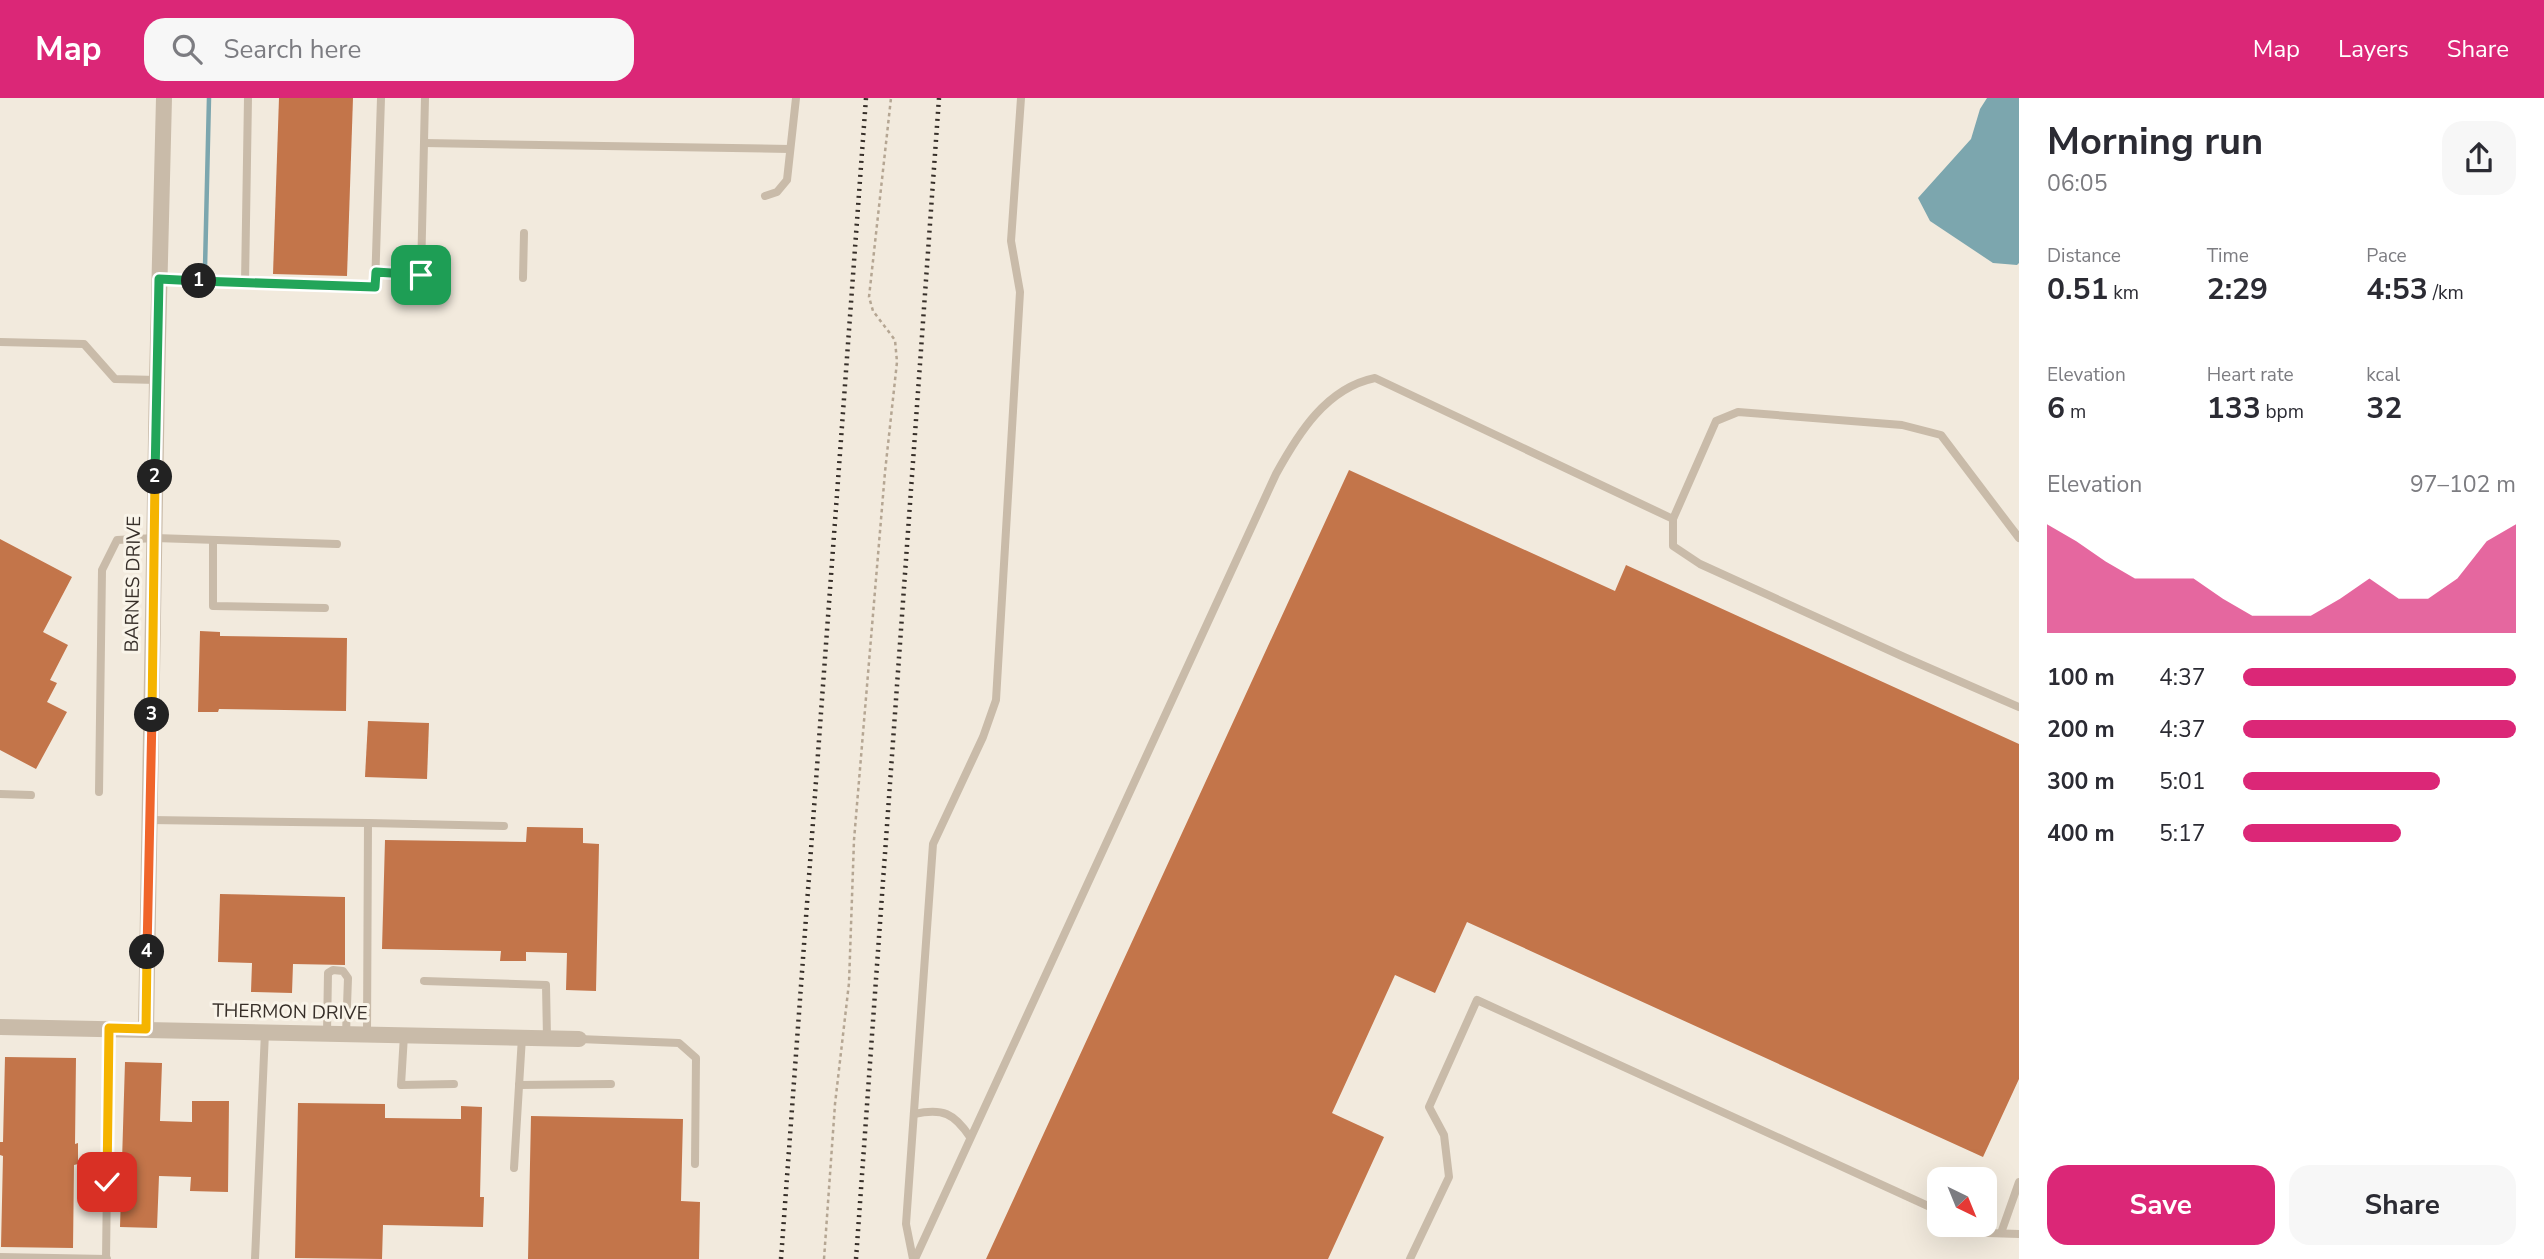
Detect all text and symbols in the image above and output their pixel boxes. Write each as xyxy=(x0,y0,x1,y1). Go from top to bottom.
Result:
search box xyxy=(144,18,634,81)
text: Map xyxy=(35,27,102,72)
icon: search xyxy=(168,30,206,68)
text: Search here xyxy=(224,32,361,67)
text: Map xyxy=(2253,33,2300,65)
text: Layers xyxy=(2338,33,2409,65)
text: Share xyxy=(2447,33,2509,65)
text: Morning run xyxy=(2047,116,2263,167)
button: share xyxy=(2442,121,2516,195)
text: 06:05 xyxy=(2047,168,2107,199)
text: Distance xyxy=(2047,243,2121,269)
text: Time xyxy=(2207,243,2249,269)
text: Pace xyxy=(2366,243,2407,269)
pin xyxy=(391,245,451,305)
icon: arrive xyxy=(402,256,440,294)
pin: 1 xyxy=(182,264,216,298)
text: 1 xyxy=(193,267,204,293)
text: 0.51 xyxy=(2047,269,2108,310)
text: 2:29 xyxy=(2207,269,2268,310)
text: 4:53 xyxy=(2366,269,2428,310)
text: km xyxy=(2108,280,2139,306)
text: /km xyxy=(2428,280,2464,306)
text: Elevation xyxy=(2047,362,2126,388)
text: Heart rate xyxy=(2207,362,2294,388)
text: kcal xyxy=(2366,362,2400,388)
text: 6 xyxy=(2047,388,2065,429)
text: 133 xyxy=(2207,388,2261,429)
text: 32 xyxy=(2366,388,2402,429)
text: m xyxy=(2065,399,2086,425)
text: bpm xyxy=(2261,399,2304,425)
pin: 2 xyxy=(138,460,172,494)
text: 2 xyxy=(149,463,160,489)
text: Elevation xyxy=(2047,469,2142,500)
text: 97–102 m xyxy=(2410,469,2516,500)
street label: BARNES DRIVE xyxy=(119,515,147,653)
text: 100 m xyxy=(2047,662,2115,693)
text: 4:37 xyxy=(2159,662,2206,693)
pin: 3 xyxy=(134,698,170,732)
text: 3 xyxy=(146,701,157,727)
text: 200 m xyxy=(2047,714,2115,745)
text: 4:37 xyxy=(2159,714,2206,745)
text: 300 m xyxy=(2047,766,2115,797)
text: 5:01 xyxy=(2159,766,2206,797)
text: 400 m xyxy=(2047,818,2115,849)
text: 5:17 xyxy=(2159,818,2206,849)
pin: 4 xyxy=(130,934,164,970)
text: 4 xyxy=(141,938,152,964)
street label: THERMON DRIVE xyxy=(212,998,368,1026)
pin xyxy=(77,1152,137,1212)
icon: check xyxy=(88,1163,126,1201)
button: Save xyxy=(2047,1165,2275,1245)
button: Share xyxy=(2289,1165,2516,1245)
north arrow xyxy=(1927,1167,1997,1237)
map controls xyxy=(1927,1167,1997,1237)

